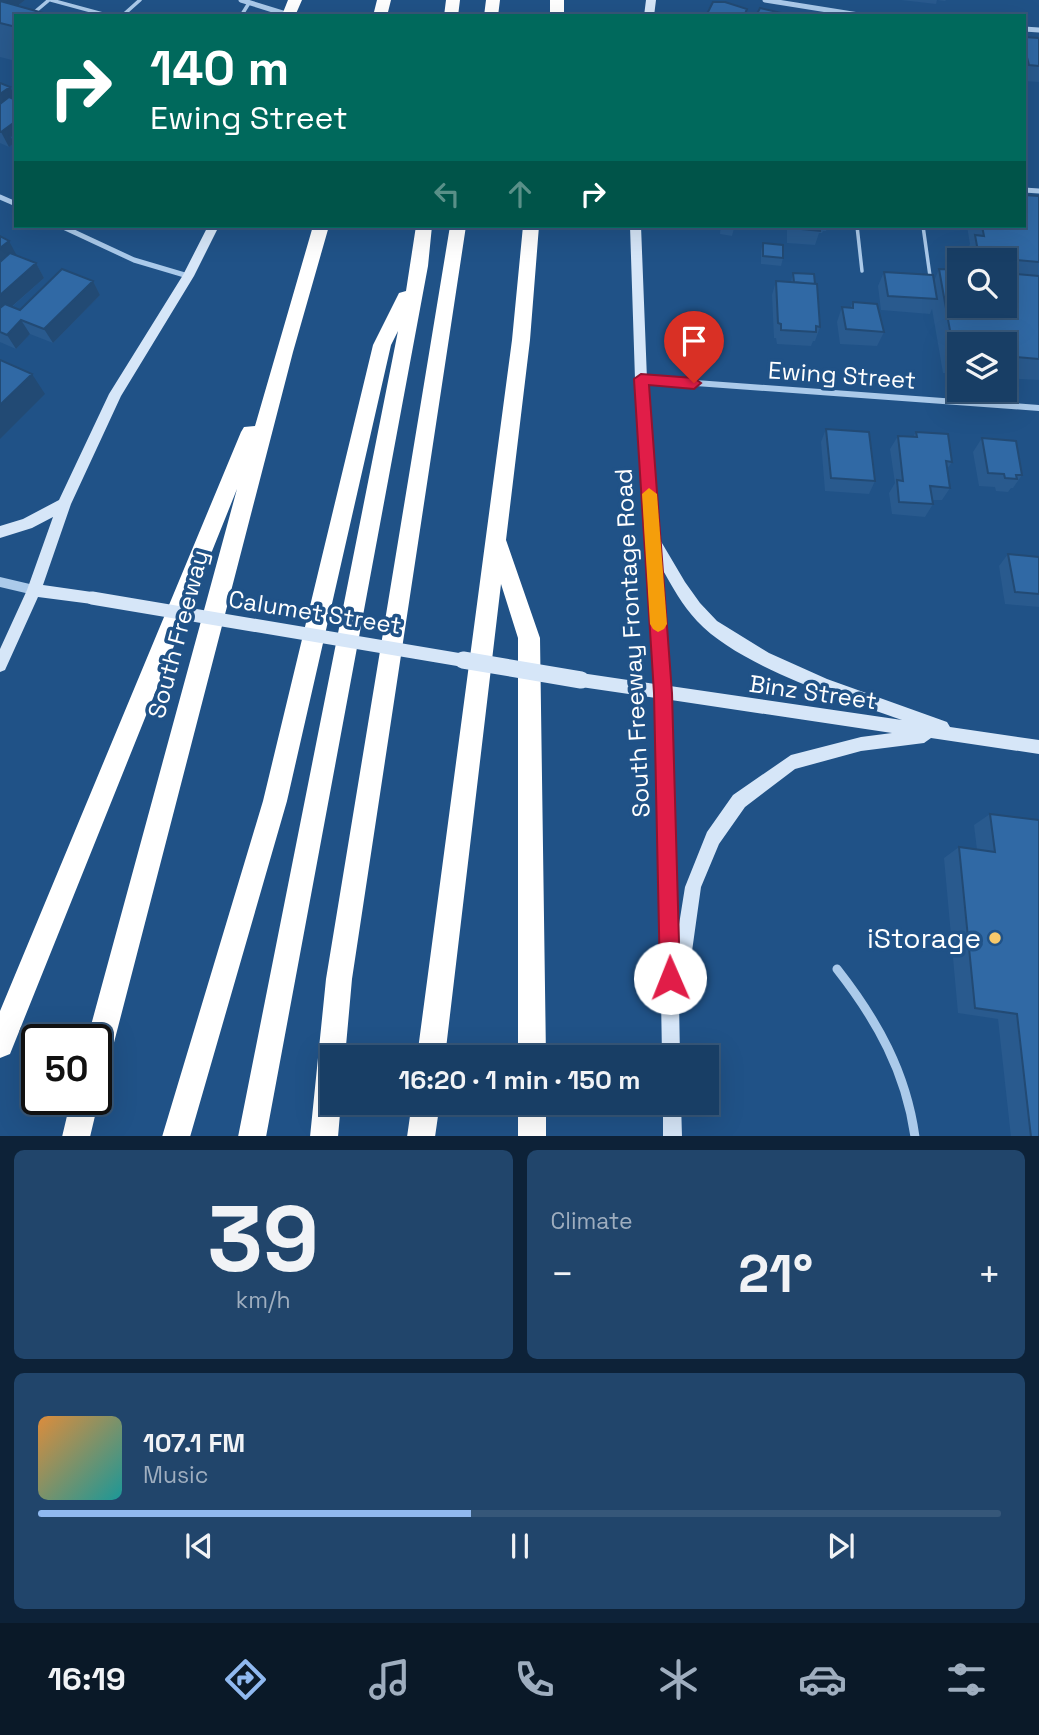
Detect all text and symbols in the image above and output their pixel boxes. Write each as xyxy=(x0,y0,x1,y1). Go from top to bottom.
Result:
text: 140 m xyxy=(150,37,289,99)
icon: right xyxy=(35,42,126,133)
text: Ewing Street xyxy=(150,98,348,138)
icon: left xyxy=(428,175,466,213)
icon: ahead xyxy=(501,175,539,213)
icon: right xyxy=(574,175,612,213)
map controls xyxy=(947,248,1017,402)
button: search xyxy=(947,248,1017,318)
pin xyxy=(664,311,724,383)
icon: arrive xyxy=(675,322,713,360)
button: layers xyxy=(947,332,1017,402)
street label: Ewing Street xyxy=(767,354,917,396)
street label: South Freeway Frontage Road xyxy=(607,468,657,818)
street label: South Freeway xyxy=(141,546,215,722)
street label: Calumet Street xyxy=(226,583,404,641)
street label: Binz Street xyxy=(747,668,879,716)
place label: iStorage xyxy=(867,920,981,956)
marker: iStorage xyxy=(987,930,1003,946)
position arrow xyxy=(633,941,707,1015)
speed limit sign: 50 xyxy=(21,1024,112,1115)
text: 16:20 · 1 min · 150 m xyxy=(398,1063,641,1097)
text: 39 xyxy=(207,1181,319,1298)
text: Climate xyxy=(551,1206,633,1236)
text: 21° xyxy=(738,1241,813,1307)
text: − xyxy=(551,1250,574,1298)
text: + xyxy=(977,1250,1001,1298)
text: km/h xyxy=(236,1285,291,1315)
text: 107.1 FM xyxy=(143,1426,245,1460)
text: Music xyxy=(143,1460,208,1490)
icon: previous xyxy=(180,1527,218,1565)
icon: pause xyxy=(501,1527,539,1565)
icon: next xyxy=(822,1527,860,1565)
icon: directions xyxy=(221,1655,270,1704)
icon: music xyxy=(365,1655,414,1704)
icon: phone xyxy=(510,1655,559,1704)
icon: climate xyxy=(654,1655,703,1704)
icon: car xyxy=(798,1655,847,1704)
icon: filters xyxy=(942,1655,991,1704)
text: 16:19 xyxy=(48,1659,126,1699)

